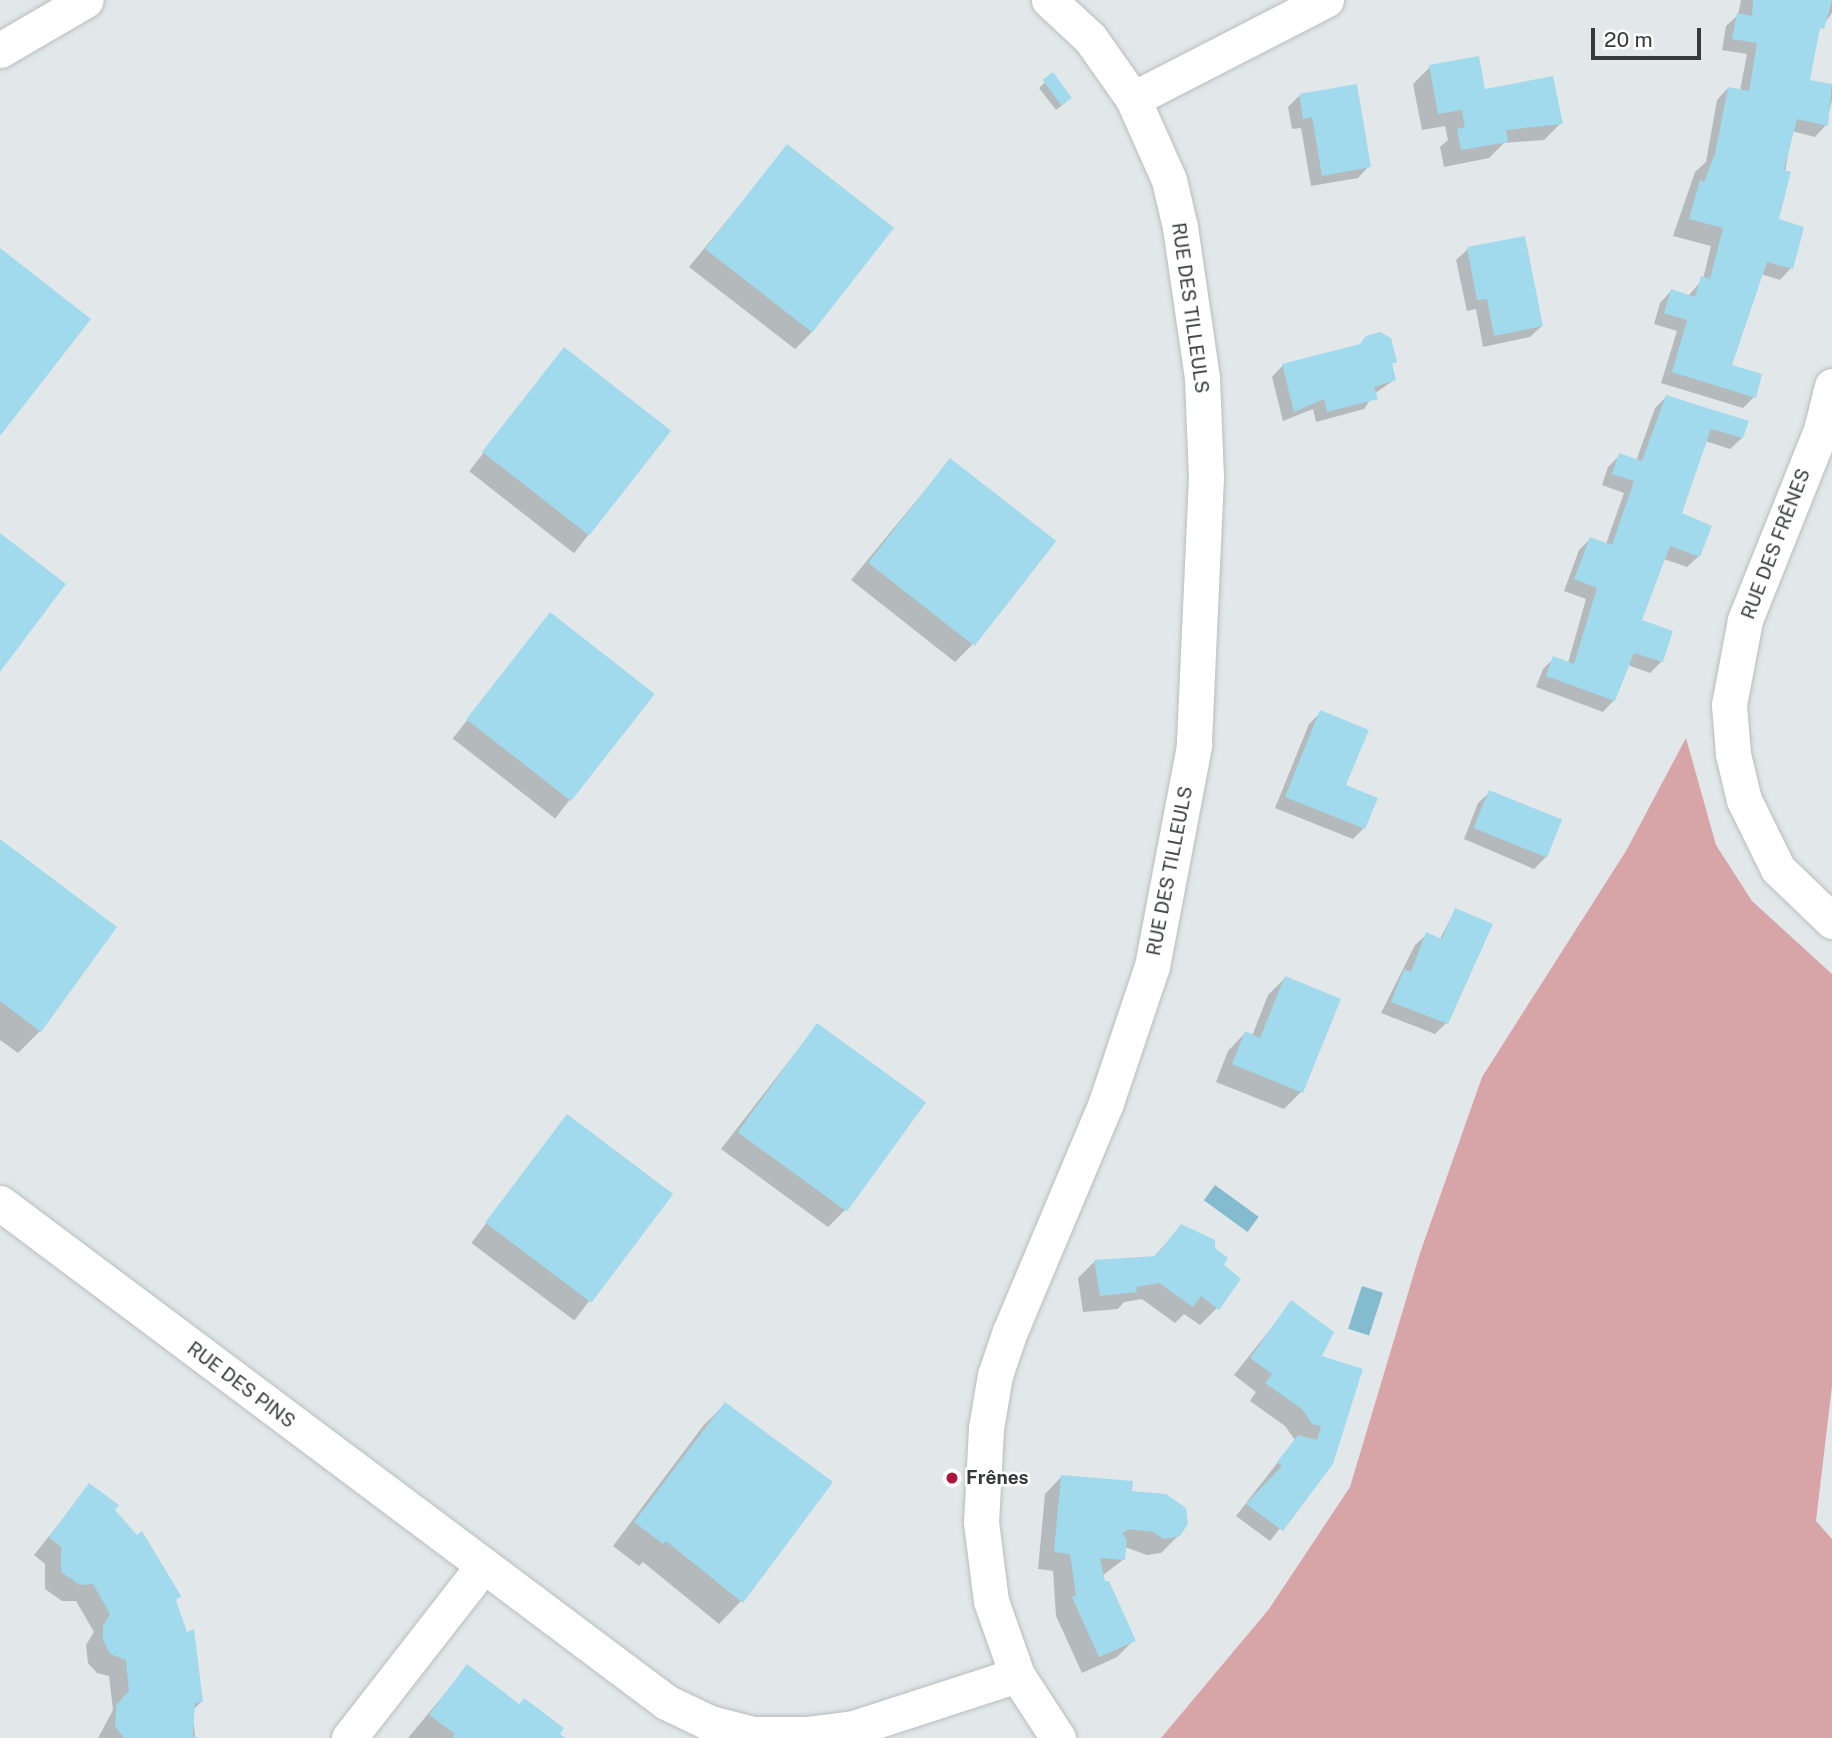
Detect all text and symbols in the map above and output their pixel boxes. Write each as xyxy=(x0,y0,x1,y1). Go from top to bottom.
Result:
scale bar xyxy=(1594,14,1704,58)
text: 20 m xyxy=(1604,27,1653,52)
street label: RUE DES TILLEULS xyxy=(1167,221,1213,395)
street label: RUE DES FRÊNES xyxy=(1737,465,1815,623)
street label: RUE DES TILLEULS xyxy=(1142,784,1198,958)
street label: RUE DES PINS xyxy=(183,1337,299,1433)
place label: Frênes xyxy=(966,1467,1029,1489)
marker: Frênes xyxy=(944,1470,960,1486)

